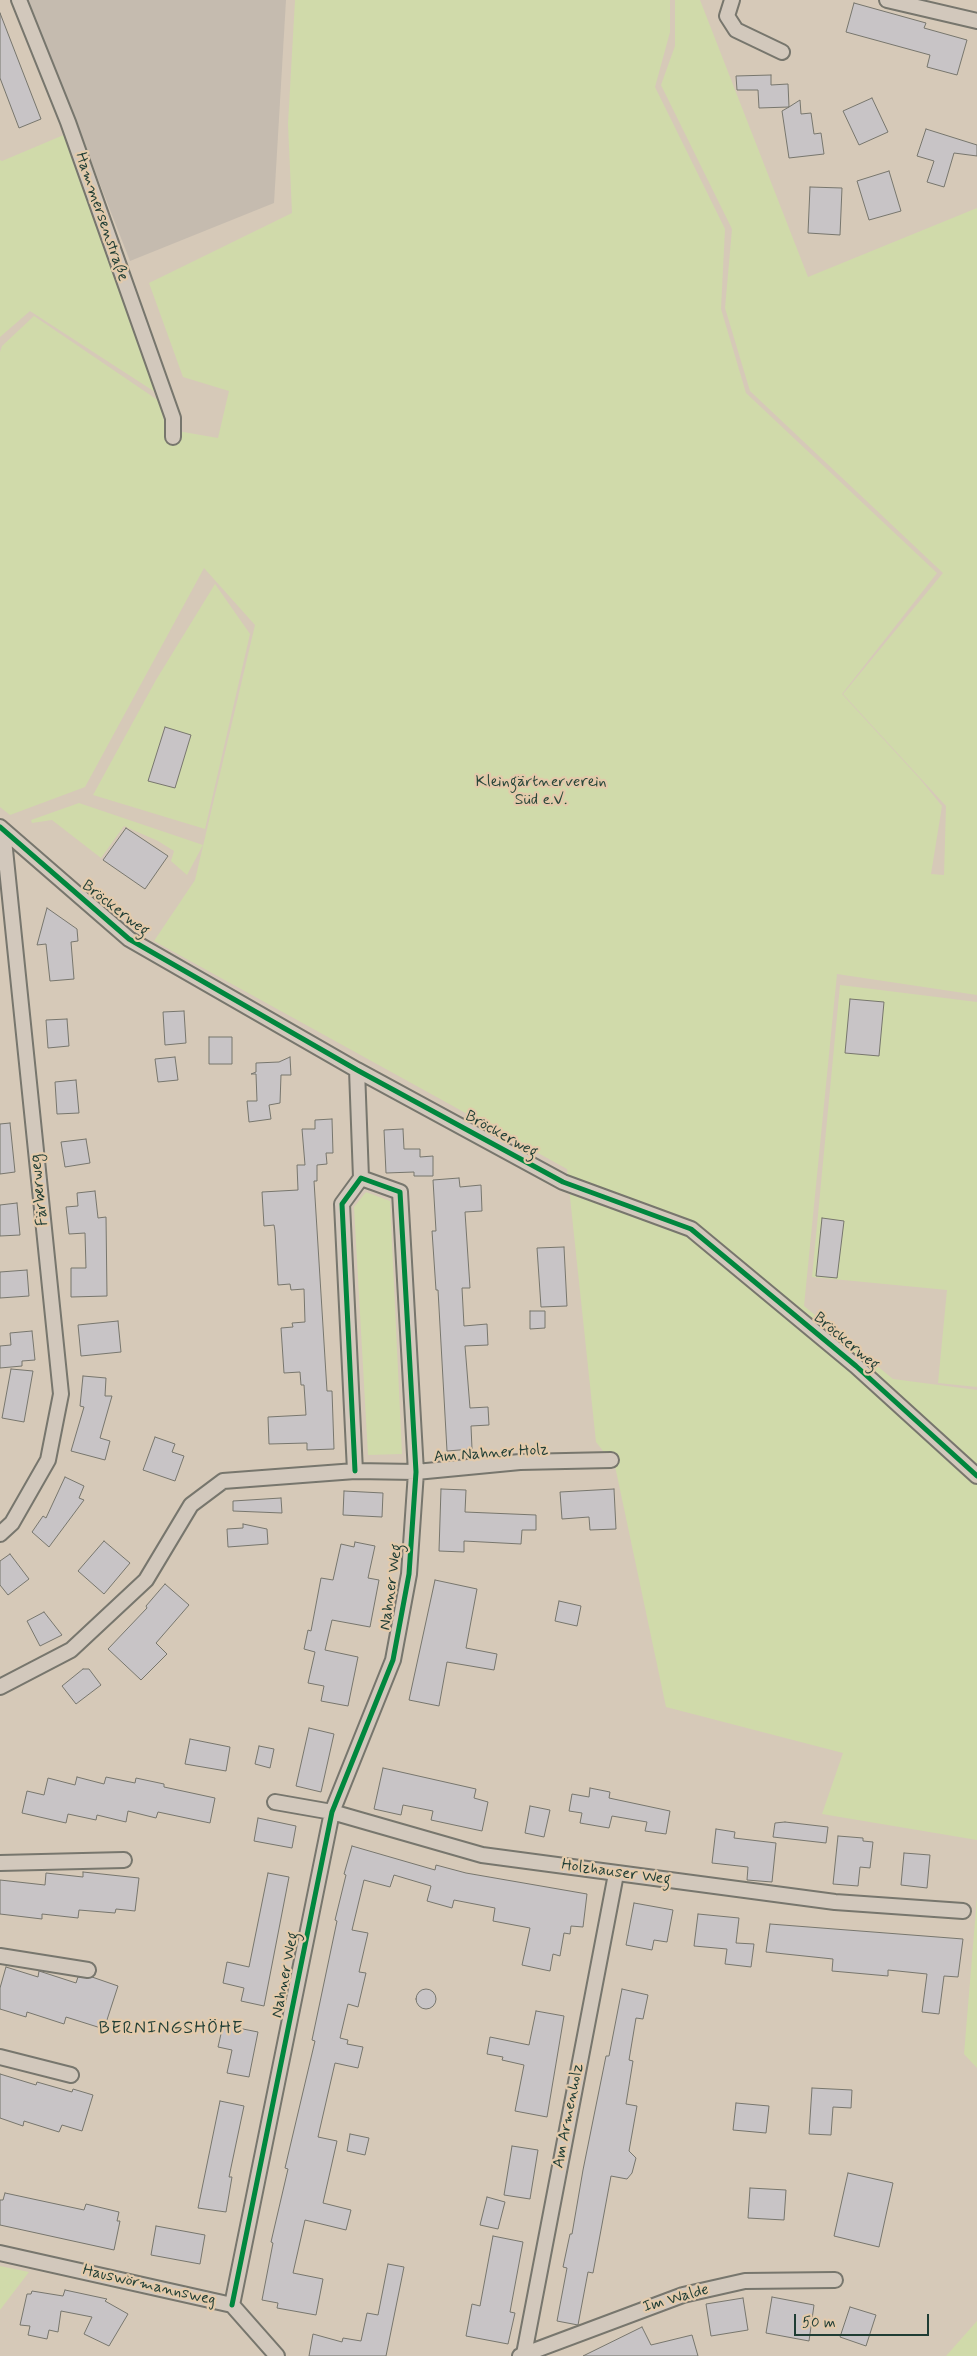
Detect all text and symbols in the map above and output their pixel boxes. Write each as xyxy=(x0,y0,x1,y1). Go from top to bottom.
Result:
street label: Hammersenstraße xyxy=(70,150,132,284)
park label: Kleingärtnerverein Süd e.V. xyxy=(475,773,607,811)
street label: Bröckerweg xyxy=(77,877,153,941)
street label: Bröckerweg xyxy=(461,1107,541,1163)
street label: Färberweg xyxy=(27,1153,53,1227)
street label: Bröckerweg xyxy=(809,1309,883,1375)
street label: Am Nahner Holz xyxy=(433,1440,549,1468)
street label: Nahner Weg xyxy=(376,1542,408,1632)
street label: Holzhauser Weg xyxy=(560,1856,672,1890)
street label: Nahner Weg xyxy=(268,1930,304,2020)
district label: BERNINGSHÖHE xyxy=(97,2018,245,2040)
street label: Am Armenholz xyxy=(549,2062,589,2170)
street label: Hauswörmannsweg xyxy=(81,2261,217,2311)
street label: Im Walde xyxy=(641,2280,711,2318)
scale bar xyxy=(797,2304,932,2336)
text: 50 m xyxy=(802,2313,836,2333)

